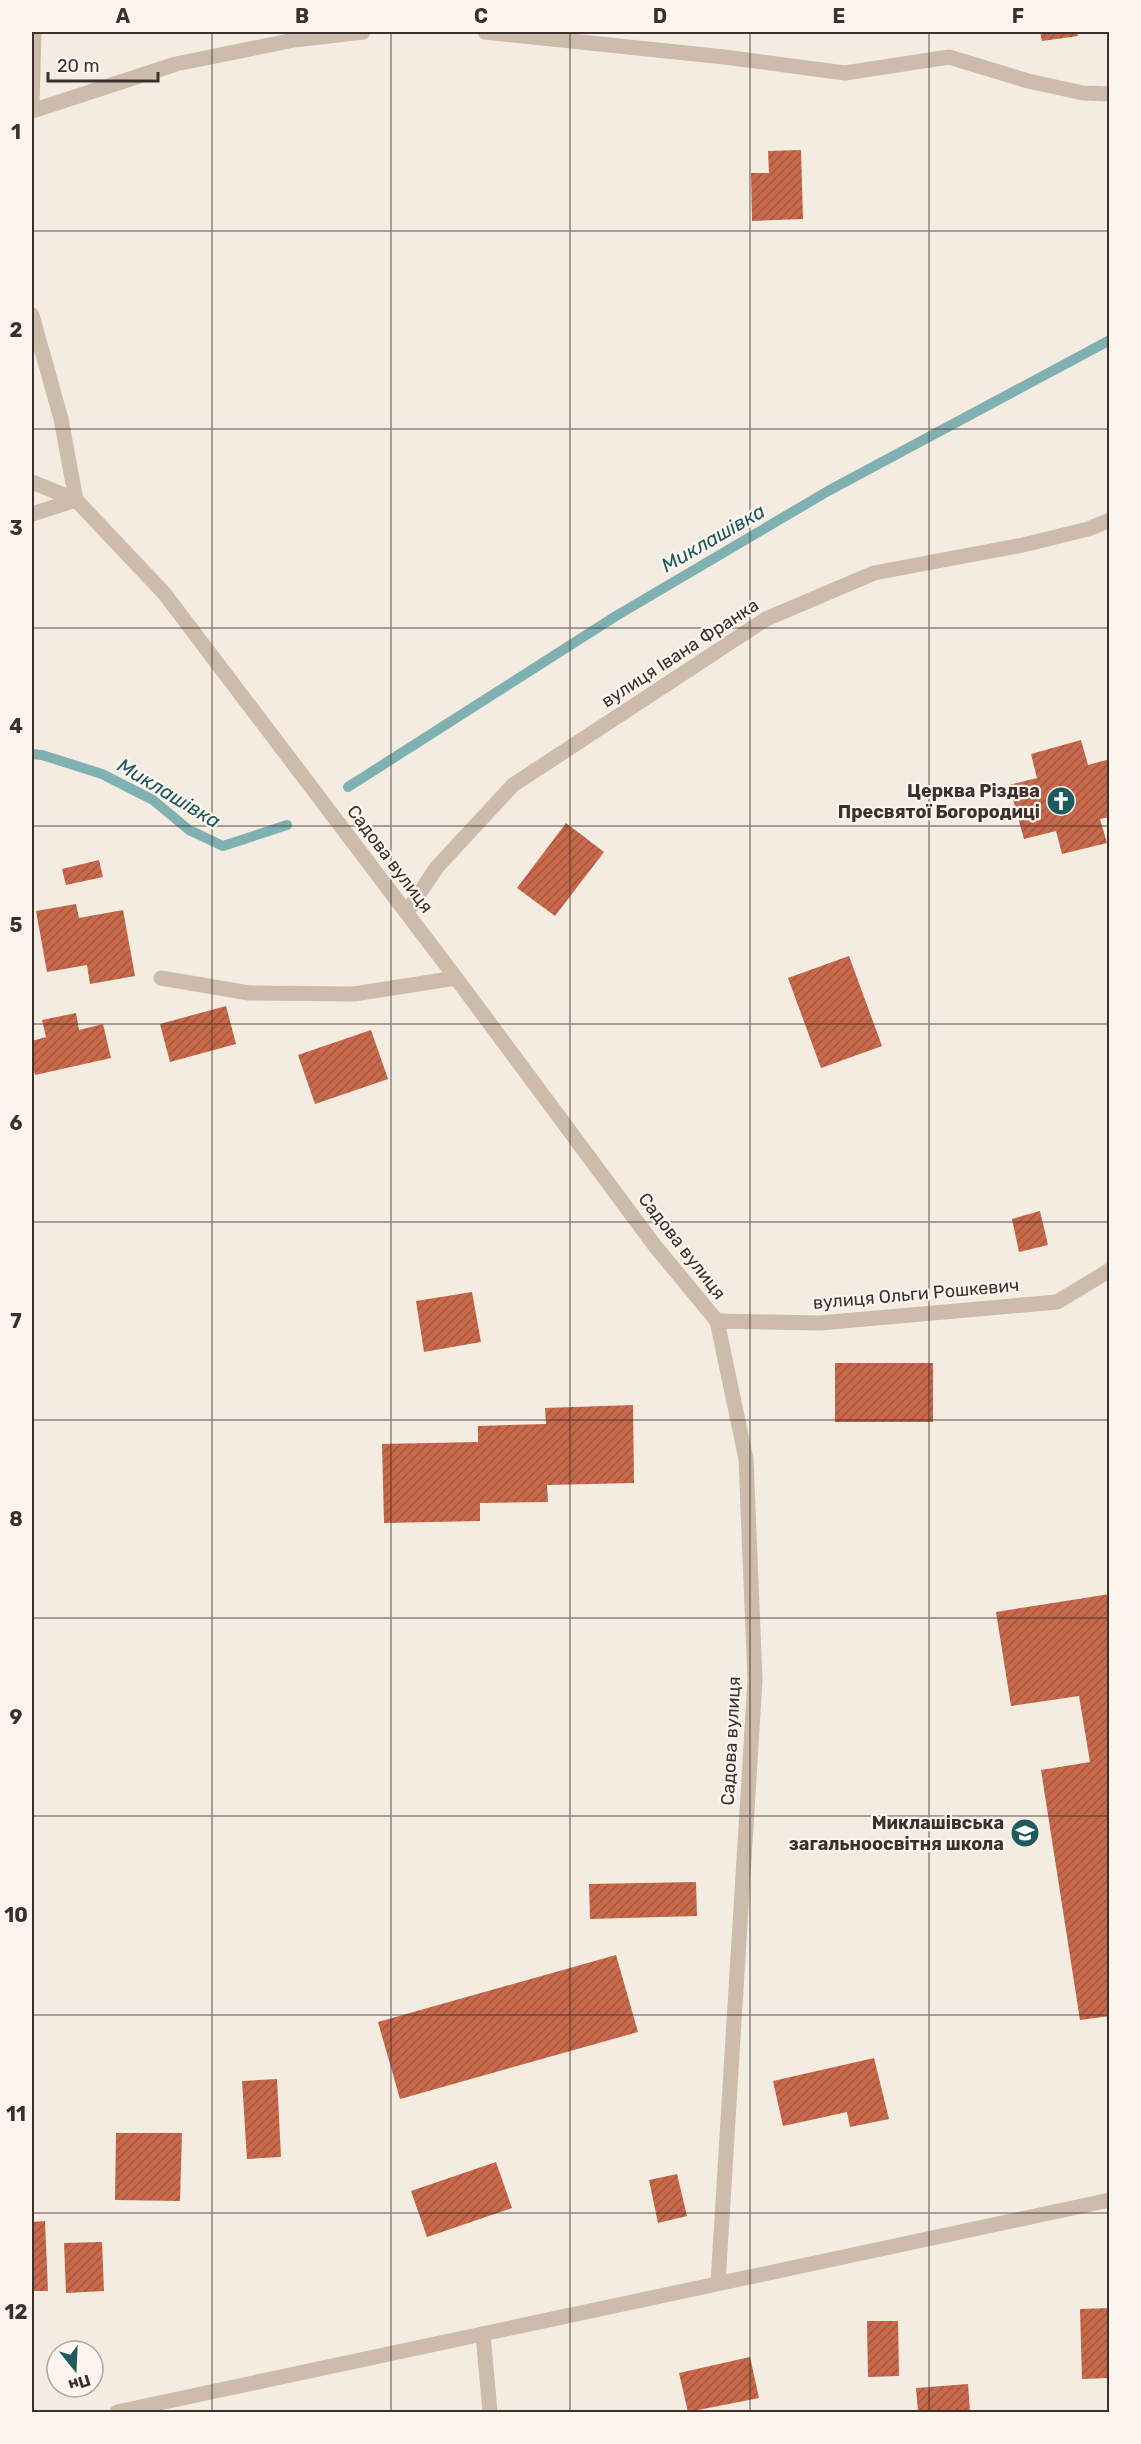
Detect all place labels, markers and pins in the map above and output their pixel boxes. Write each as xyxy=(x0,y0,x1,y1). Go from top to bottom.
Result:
place label: Церква Різдва Пресвятої Богородиці xyxy=(838,780,1040,823)
church icon: Церква Різдва Пресвятої Богородиці xyxy=(1045,785,1077,817)
place label: Миклашівська загальноосвітня школа xyxy=(789,1812,1004,1855)
school or university icon: Миклашівська загальноосвітня школа xyxy=(1009,1817,1041,1849)

